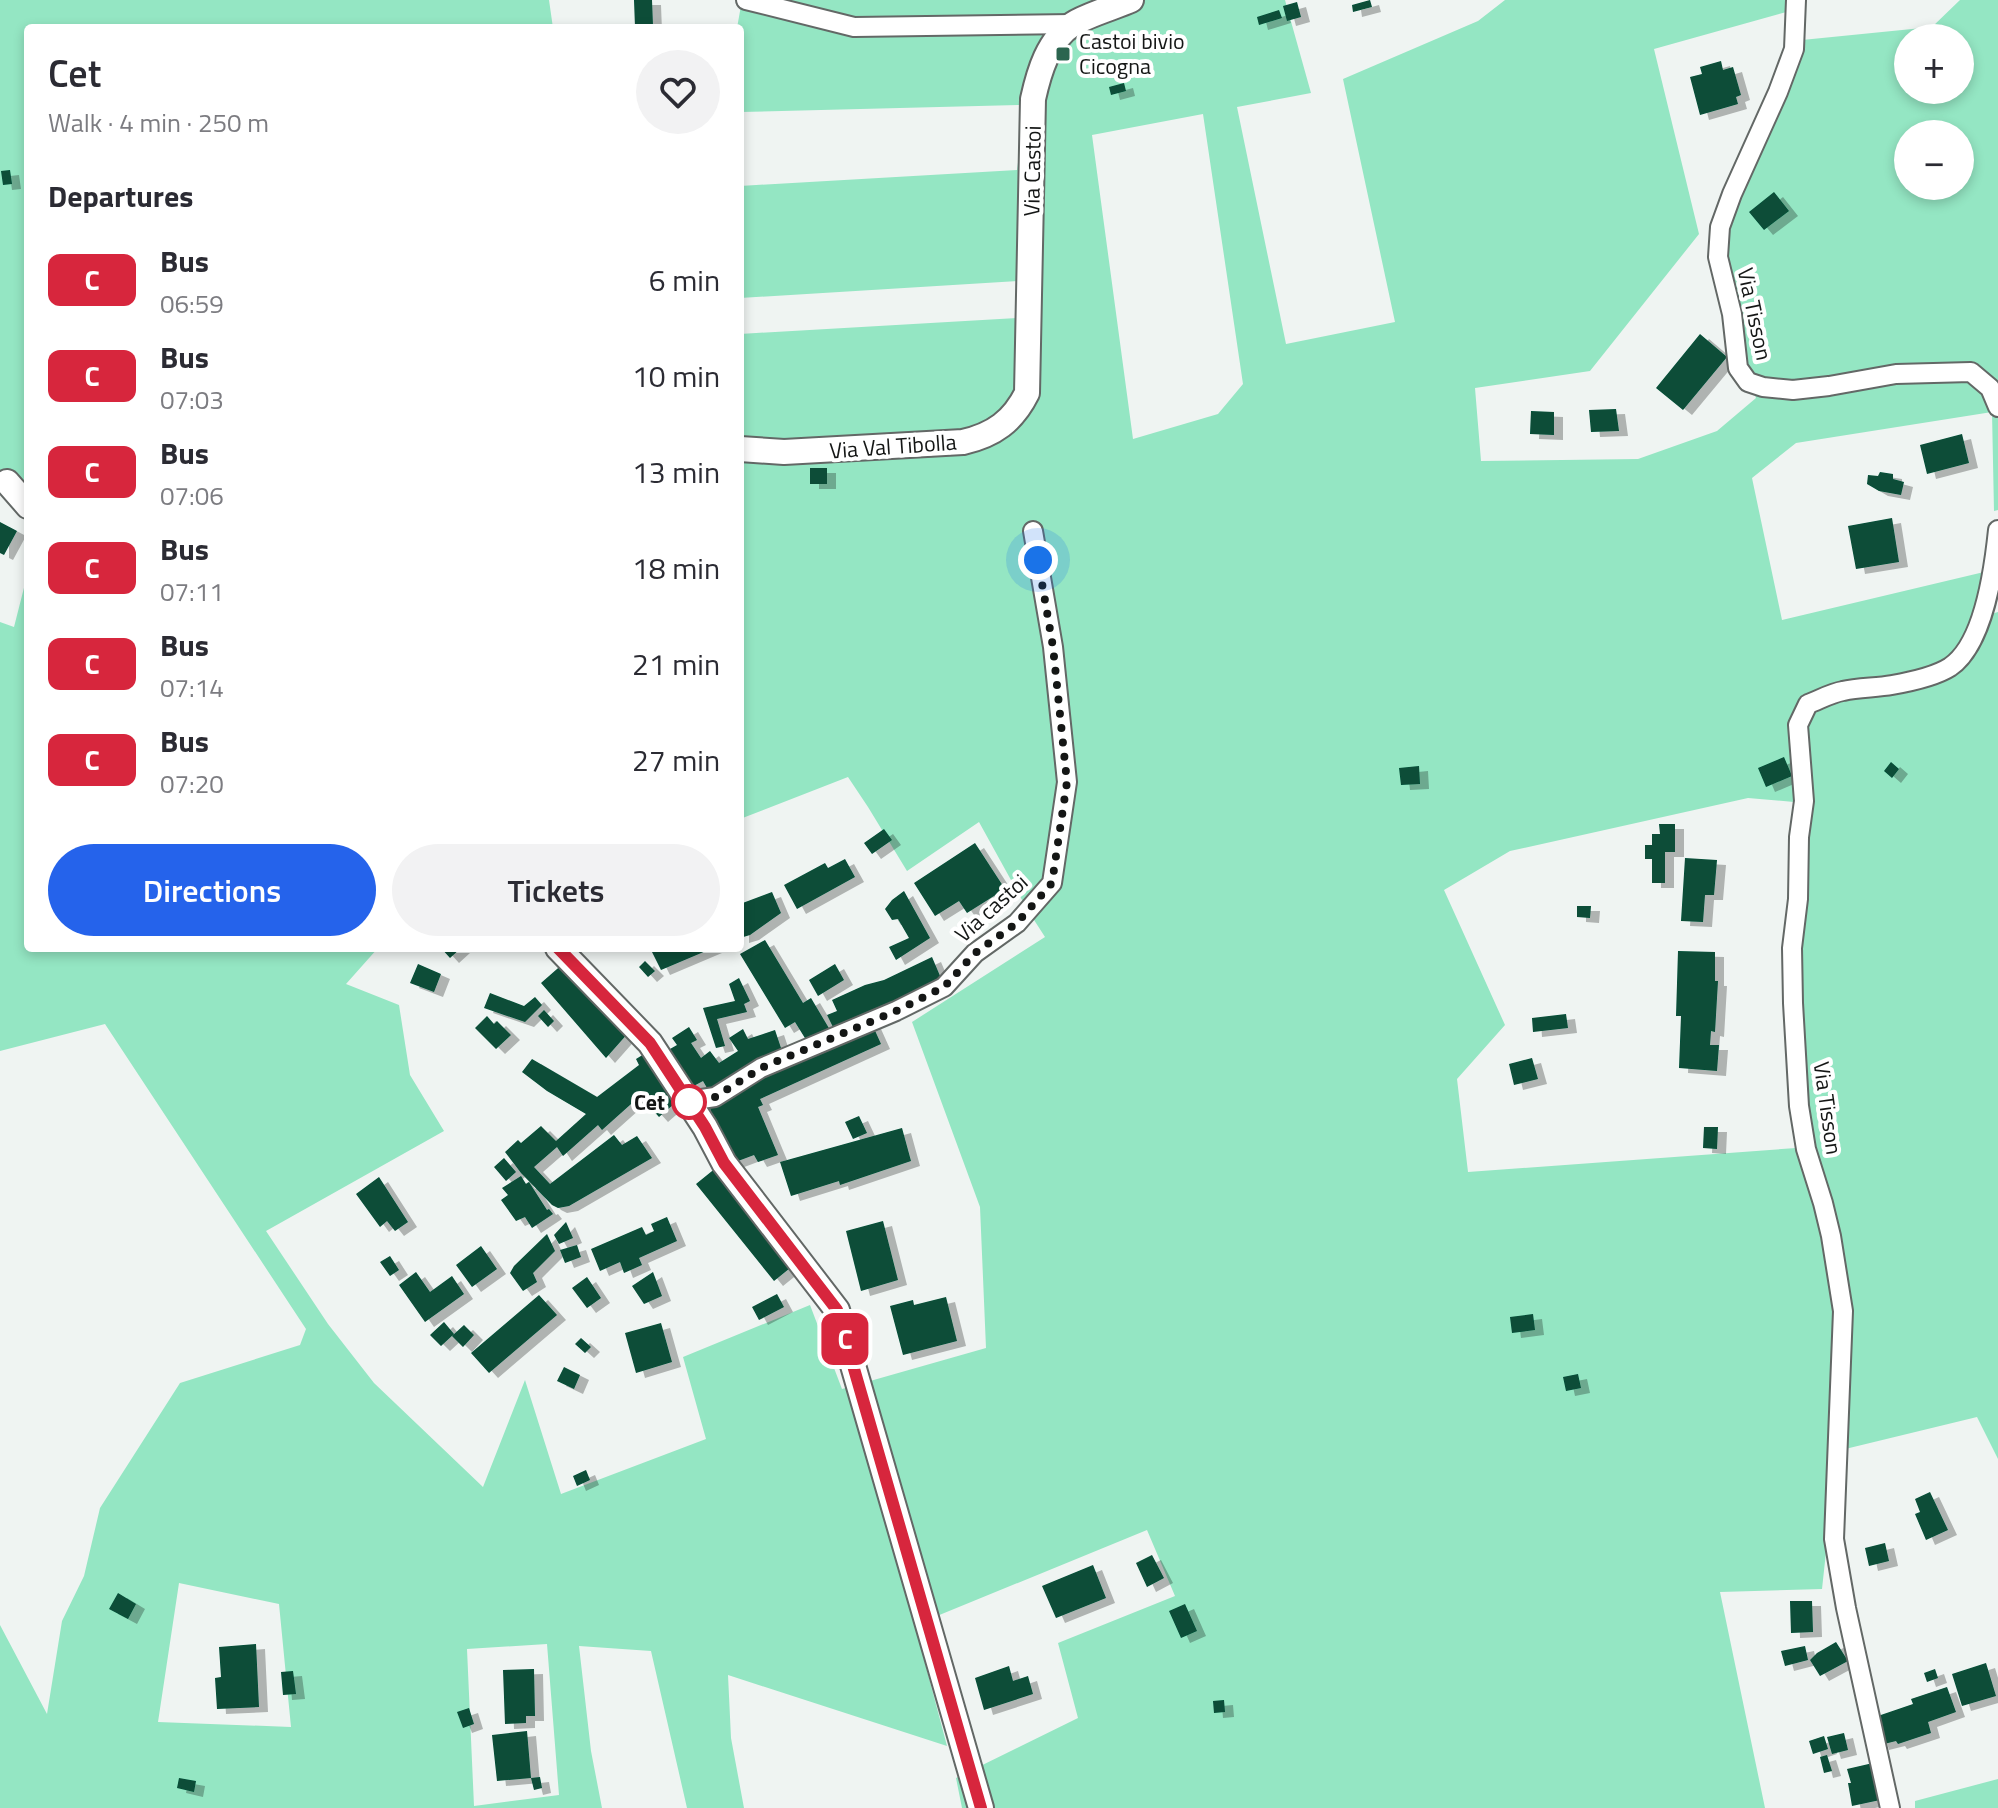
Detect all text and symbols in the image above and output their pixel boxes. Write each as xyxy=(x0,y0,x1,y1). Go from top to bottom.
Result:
place label: Castoi bivio Cicogna xyxy=(1079,24,1185,83)
map controls xyxy=(1894,24,1974,200)
button: + xyxy=(1894,24,1974,104)
text: Cet xyxy=(48,44,101,102)
marker: Castoi bivio Cicogna xyxy=(1054,45,1072,63)
button: heart xyxy=(636,50,720,134)
text: Walk · 4 min · 250 m xyxy=(48,103,269,142)
button: − xyxy=(1894,120,1974,200)
street label: Via Castoi xyxy=(1014,125,1050,217)
text: Departures xyxy=(48,173,193,219)
text: Bus xyxy=(160,238,209,284)
text: 6 min xyxy=(649,257,720,303)
text: C xyxy=(84,258,100,301)
street label: Via Tisson xyxy=(1729,265,1781,363)
text: 06:59 xyxy=(160,284,224,323)
text: Bus xyxy=(160,334,209,380)
text: 10 min xyxy=(632,353,720,399)
text: C xyxy=(84,354,100,397)
text: 07:03 xyxy=(160,380,224,419)
street label: Via Val Tibolla xyxy=(828,425,958,467)
text: Bus xyxy=(160,430,209,476)
text: 13 min xyxy=(632,449,720,495)
text: C xyxy=(84,450,100,493)
text: 07:06 xyxy=(160,476,224,515)
text: Bus xyxy=(160,526,209,572)
your location xyxy=(1018,540,1058,580)
text: 18 min xyxy=(632,545,720,591)
text: C xyxy=(84,546,100,589)
text: 07:11 xyxy=(160,572,224,611)
text: Bus xyxy=(160,622,209,668)
text: 21 min xyxy=(632,641,720,687)
text: C xyxy=(84,642,100,685)
text: 07:14 xyxy=(160,668,224,707)
text: Bus xyxy=(160,718,209,764)
text: 27 min xyxy=(632,737,720,783)
text: C xyxy=(84,738,100,781)
text: 07:20 xyxy=(160,764,224,803)
button: Directions xyxy=(48,844,376,936)
button: Tickets xyxy=(392,844,720,936)
street label: Via castoi xyxy=(947,866,1035,950)
street label: Via Tisson xyxy=(1805,1059,1851,1157)
place label: Cet xyxy=(634,1085,665,1119)
marker: Cet xyxy=(672,1085,706,1119)
line badge: C xyxy=(819,1313,871,1365)
text: C xyxy=(837,1317,853,1360)

